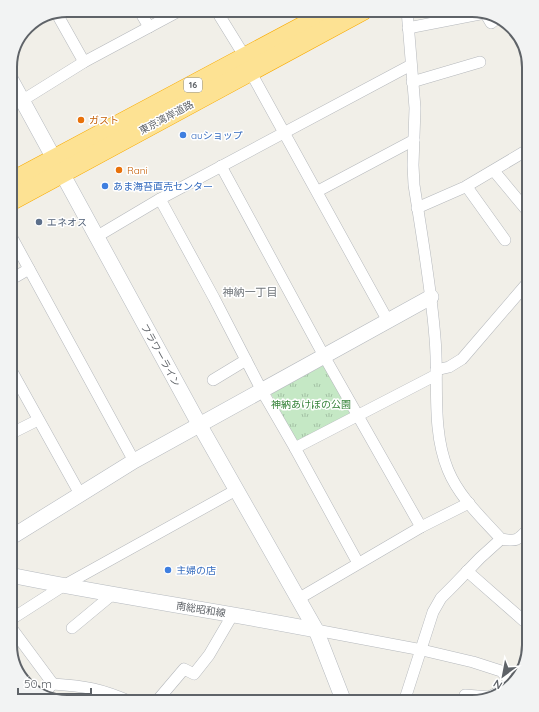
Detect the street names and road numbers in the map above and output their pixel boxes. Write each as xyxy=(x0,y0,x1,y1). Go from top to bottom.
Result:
road number: 16 xyxy=(184,78,202,92)
street label: 東京湾岸道路 xyxy=(137,98,196,137)
street label: フラワーライン xyxy=(138,321,183,389)
street label: 南総昭和線 xyxy=(175,599,227,620)

